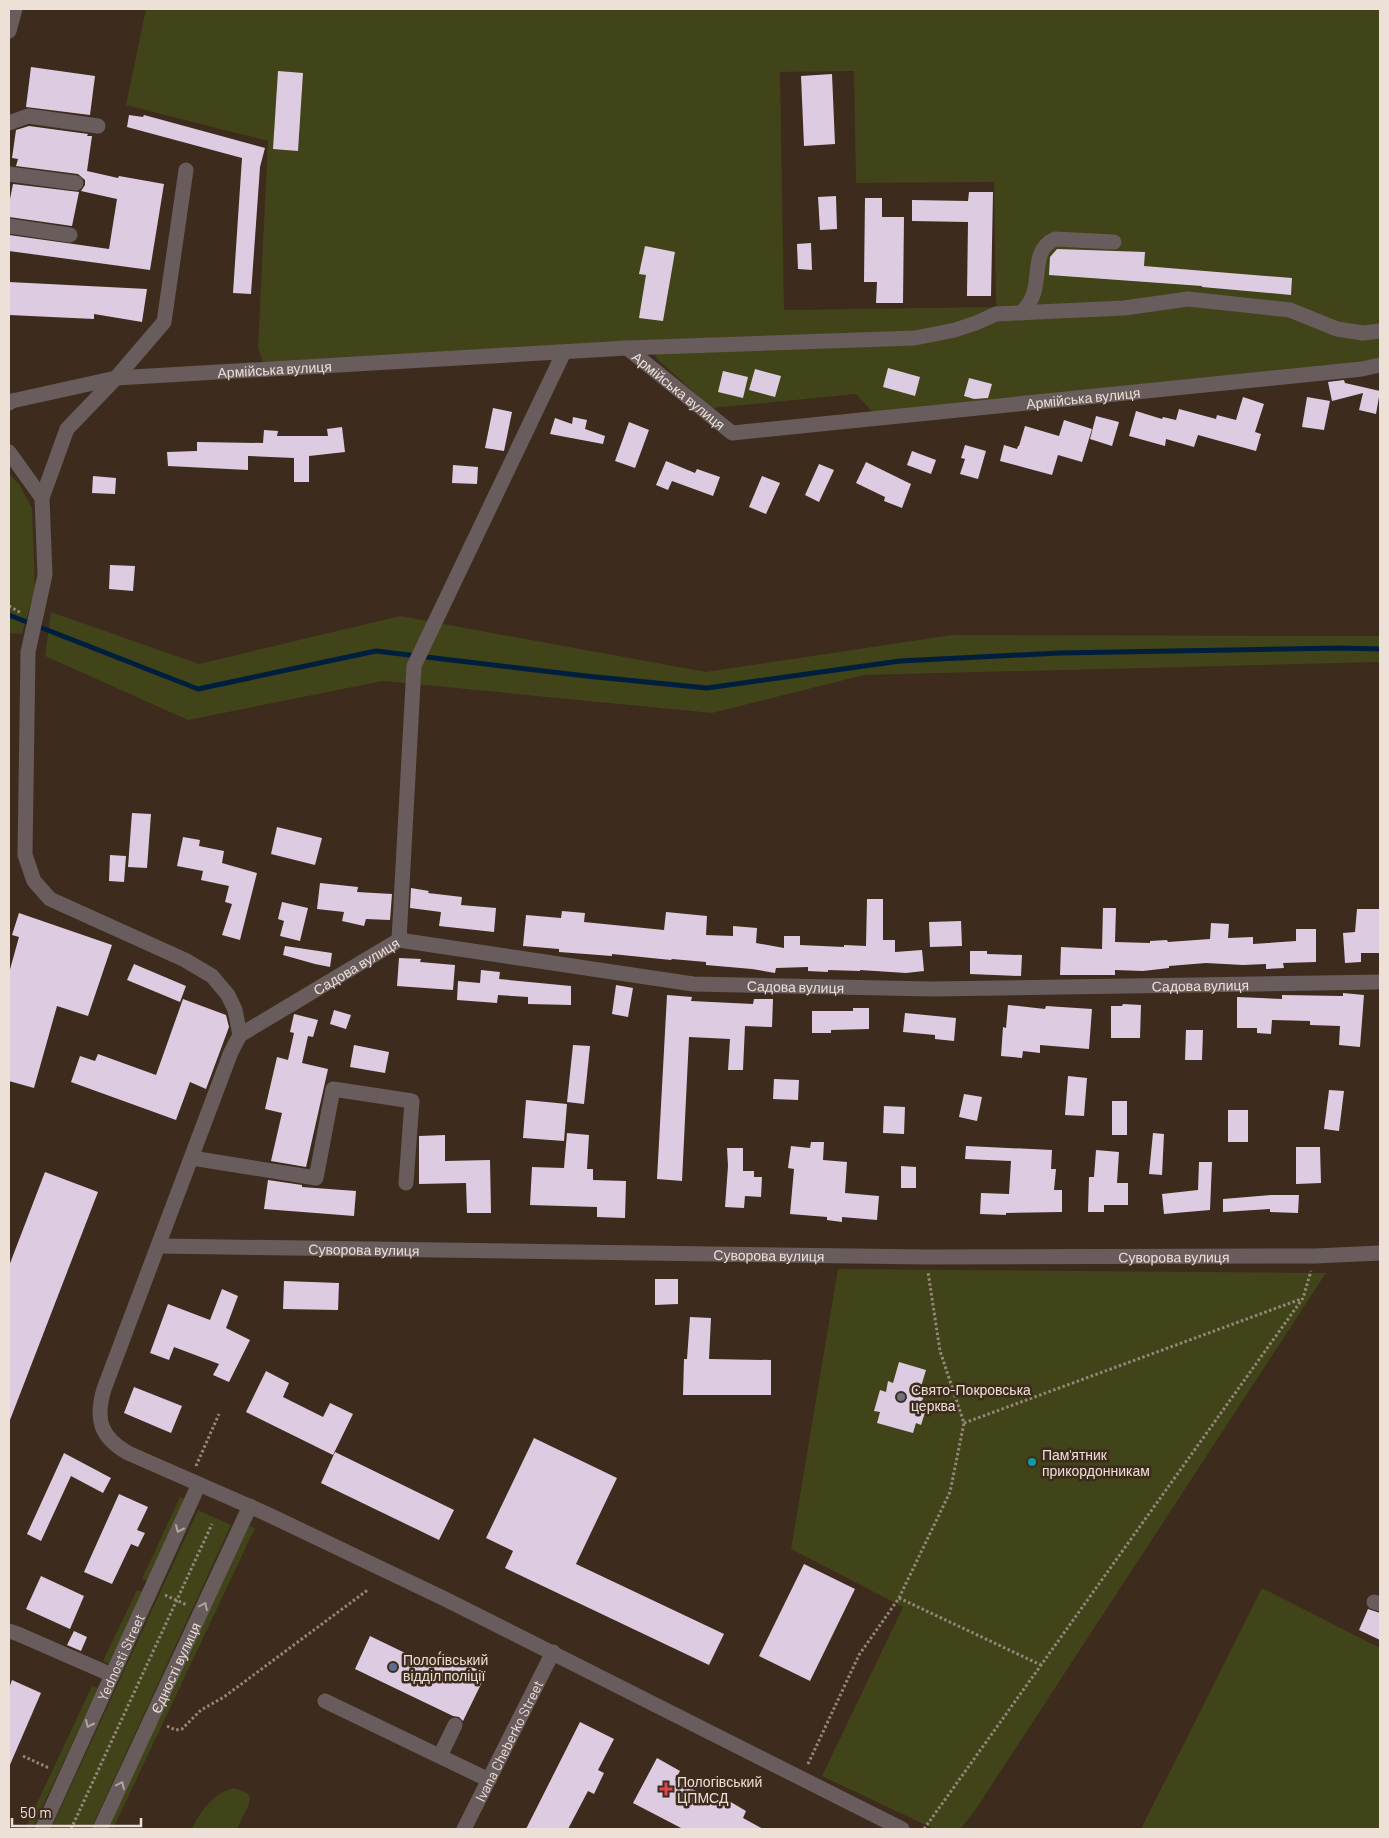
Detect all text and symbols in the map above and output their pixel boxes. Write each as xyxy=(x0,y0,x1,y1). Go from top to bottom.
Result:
street label: Армійська вулиця xyxy=(629,348,729,433)
street label: Армійська вулиця xyxy=(217,357,332,381)
street label: Армійська вулиця xyxy=(1025,383,1141,412)
street label: Садова вулиця xyxy=(310,933,402,998)
street label: Садова вулиця xyxy=(1152,976,1249,994)
street label: Садова вулиця xyxy=(747,977,844,996)
street label: Суворова вулиця xyxy=(308,1240,420,1258)
street label: Суворова вулиця xyxy=(713,1245,825,1264)
street label: Суворова вулиця xyxy=(1118,1248,1230,1265)
place label: Свято-Покровська церква xyxy=(911,1381,1031,1414)
marker: Свято-Покровська церква xyxy=(895,1391,907,1403)
place label: Пам'ятник прикордонникам xyxy=(1042,1446,1150,1479)
marker: Пам'ятник прикордонникам xyxy=(1026,1456,1038,1468)
one-way arrow xyxy=(174,1524,185,1533)
one-way arrow xyxy=(197,1602,208,1611)
street label: Yednosti Street xyxy=(93,1611,147,1703)
street label: Єдності вулиця xyxy=(146,1619,203,1716)
place label: Пологівський відділ поліції xyxy=(403,1651,488,1684)
marker: Пологівський відділ поліції xyxy=(387,1661,399,1673)
street label: Ivana Cheberko Street xyxy=(471,1677,546,1804)
one-way arrow xyxy=(85,1719,96,1728)
place label: Пологівський ЦПМСД xyxy=(677,1773,762,1806)
one-way arrow xyxy=(115,1781,125,1790)
marker: Пологівський ЦПМСД xyxy=(659,1782,673,1796)
scale bar xyxy=(12,1796,141,1828)
text: 50 m xyxy=(20,1803,52,1821)

